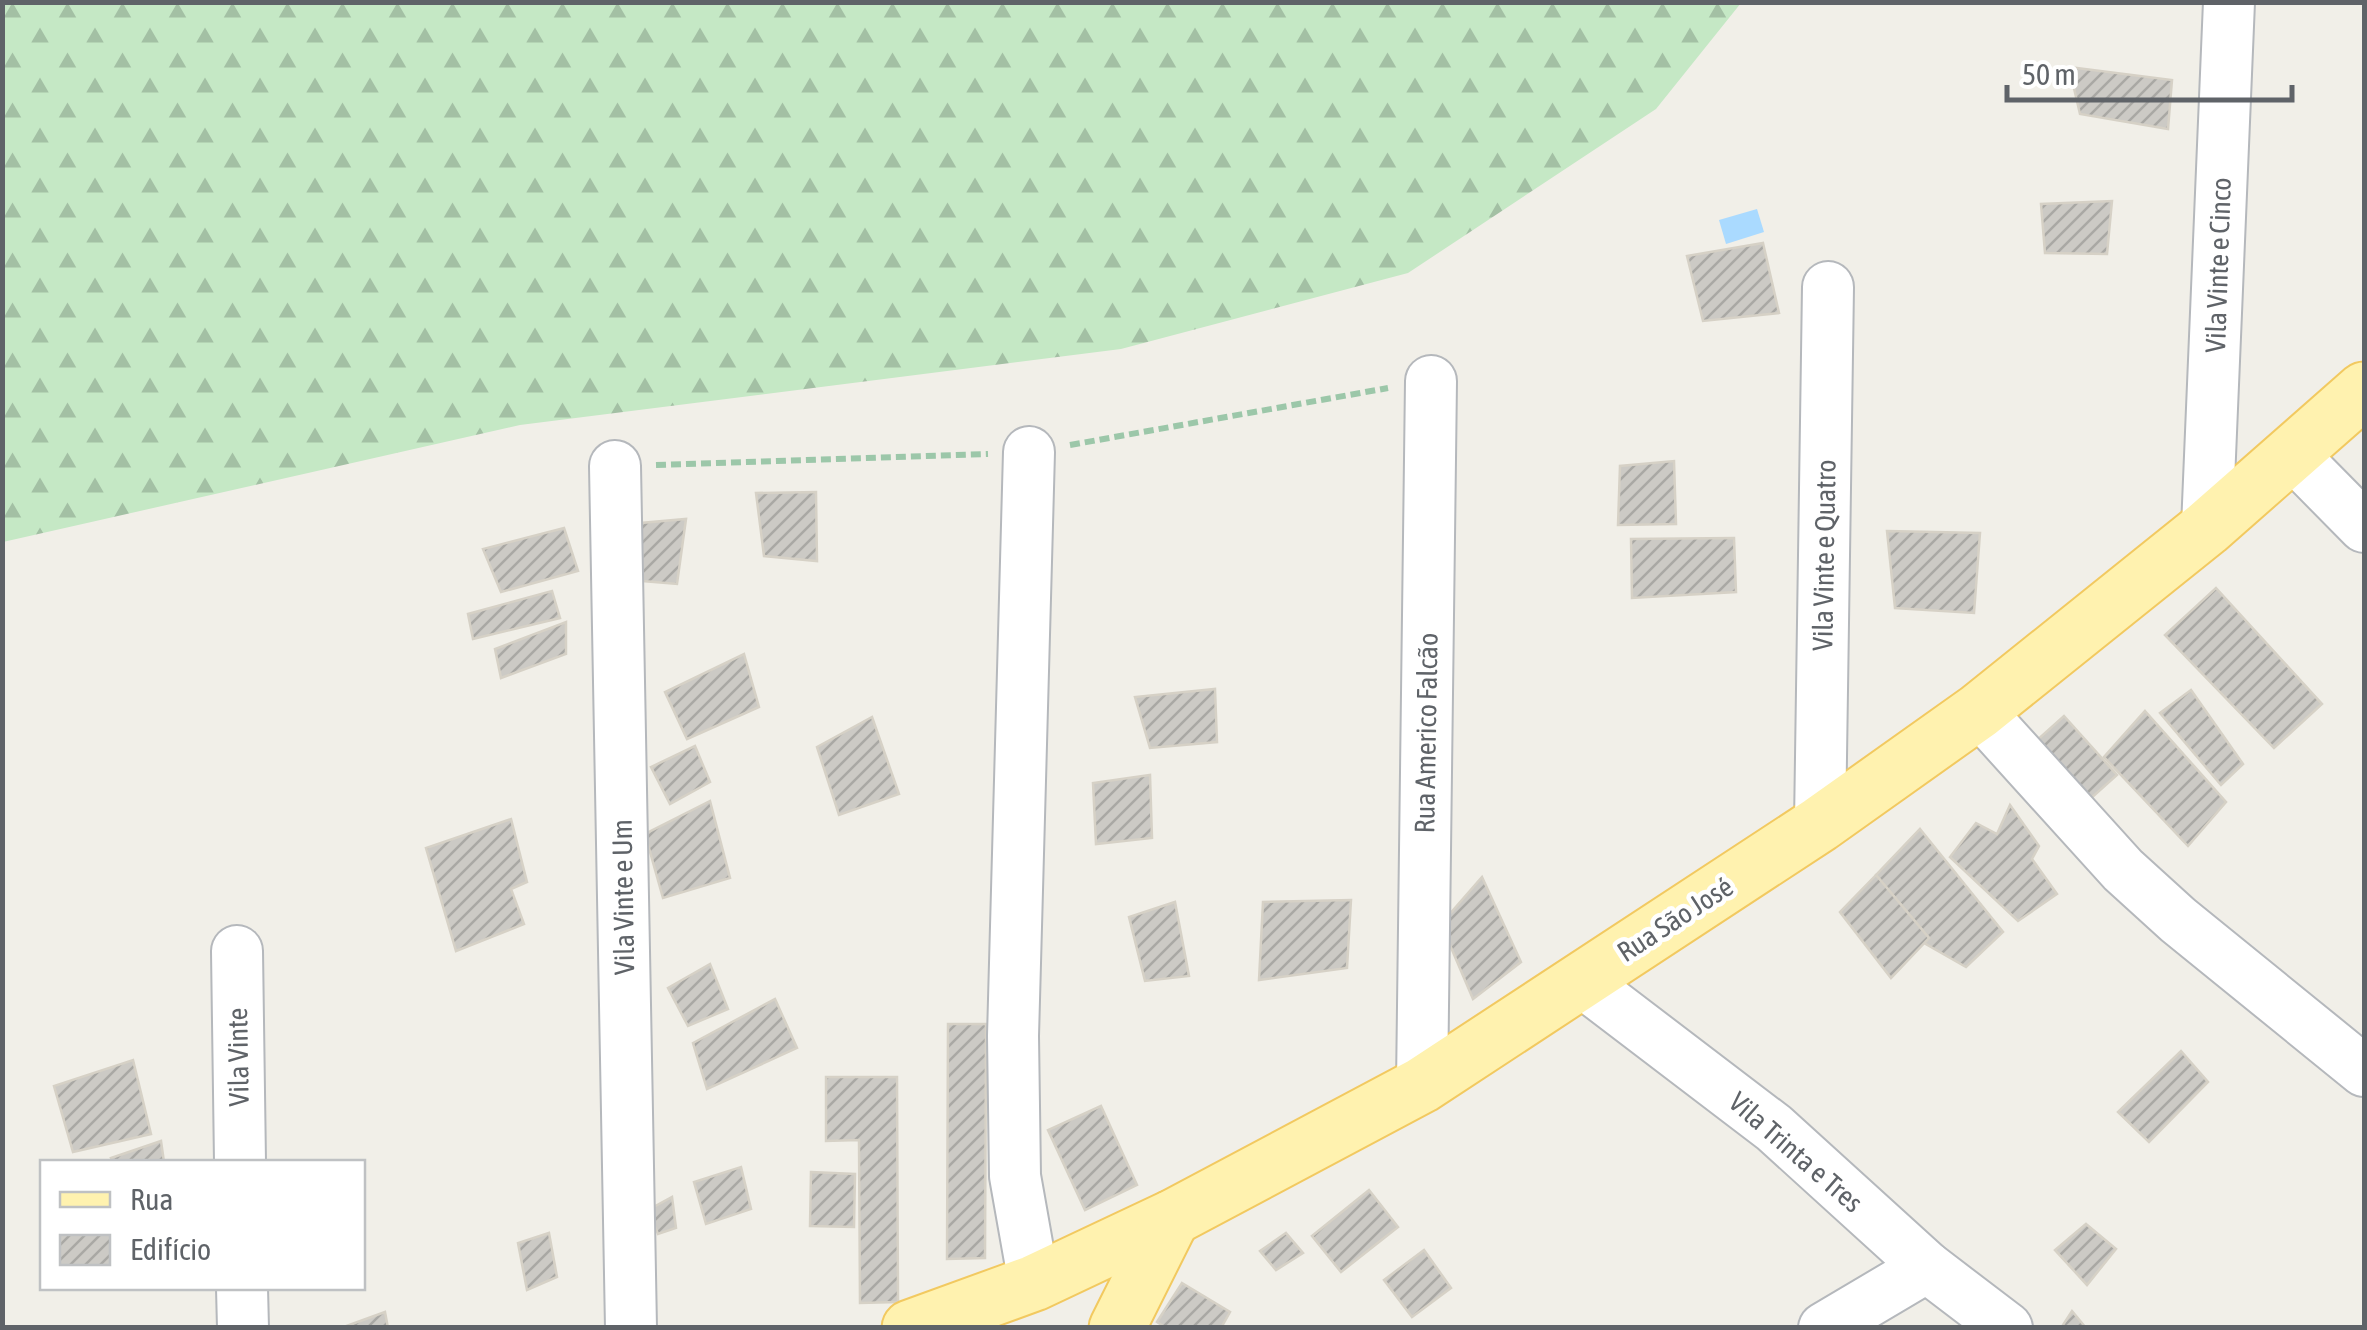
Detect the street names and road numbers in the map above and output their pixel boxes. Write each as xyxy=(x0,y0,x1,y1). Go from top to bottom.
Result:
street label: Vila Vinte e Cinco xyxy=(2199,177,2237,353)
street label: Vila Vinte e Quatro xyxy=(1806,459,1842,651)
street label: Rua Americo Falcão xyxy=(1408,633,1444,833)
street label: Vila Vinte e Um xyxy=(606,819,640,975)
street label: Rua São José xyxy=(1611,870,1739,968)
street label: Vila Vinte xyxy=(221,1007,255,1107)
street label: Vila Trinta e Tres xyxy=(1723,1085,1869,1219)

